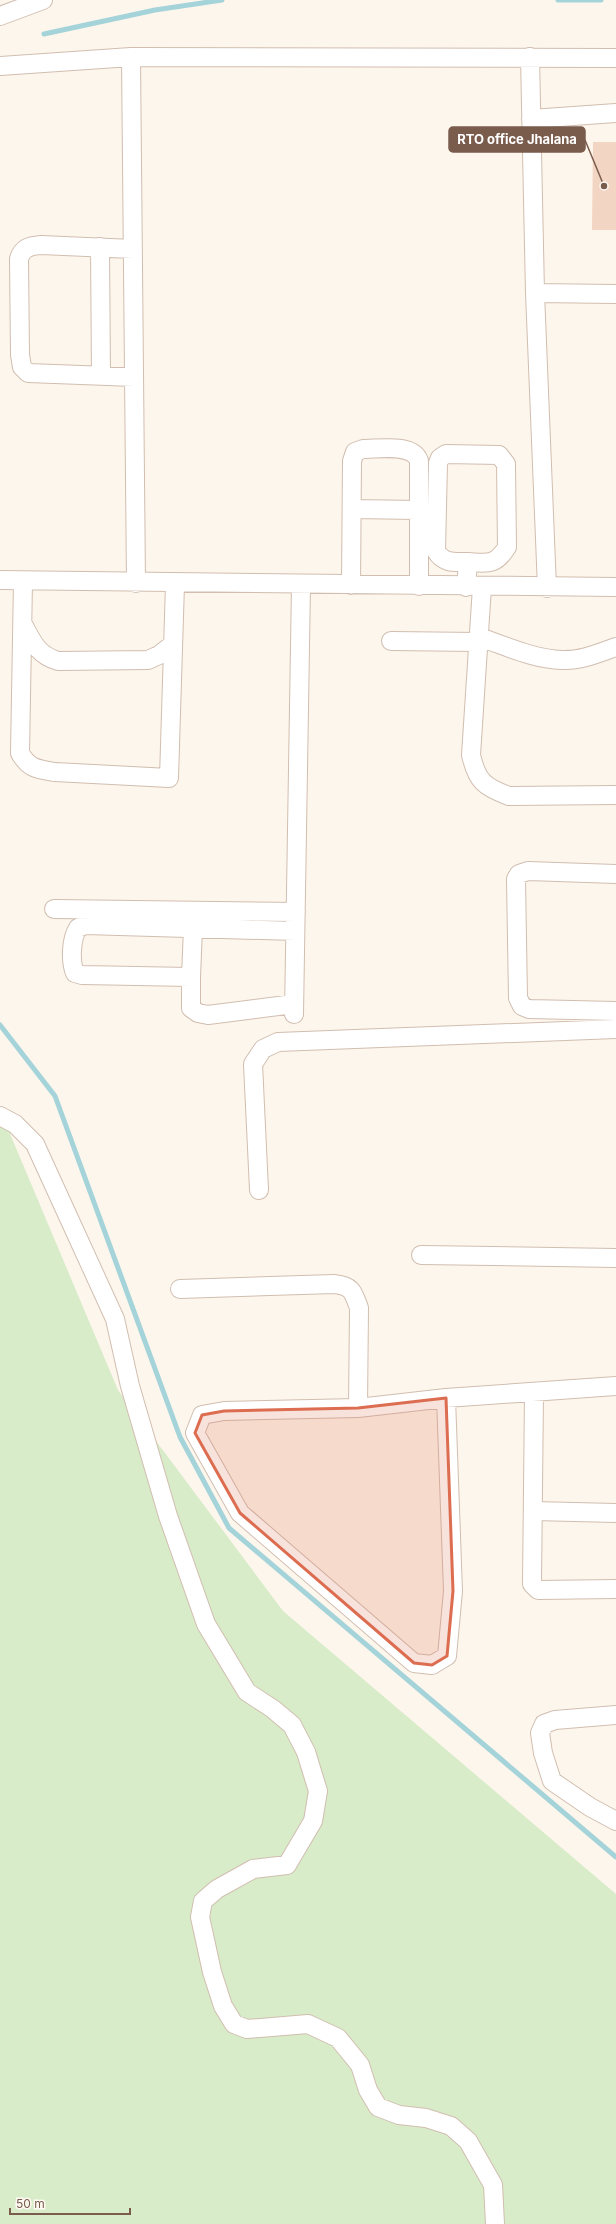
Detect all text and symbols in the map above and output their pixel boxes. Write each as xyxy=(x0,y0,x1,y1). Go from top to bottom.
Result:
callout: RTO office Jhalana xyxy=(449,127,585,152)
text: RTO office Jhalana xyxy=(457,131,577,147)
scale bar xyxy=(10,2190,130,2216)
text: 50 m xyxy=(16,2196,45,2211)

